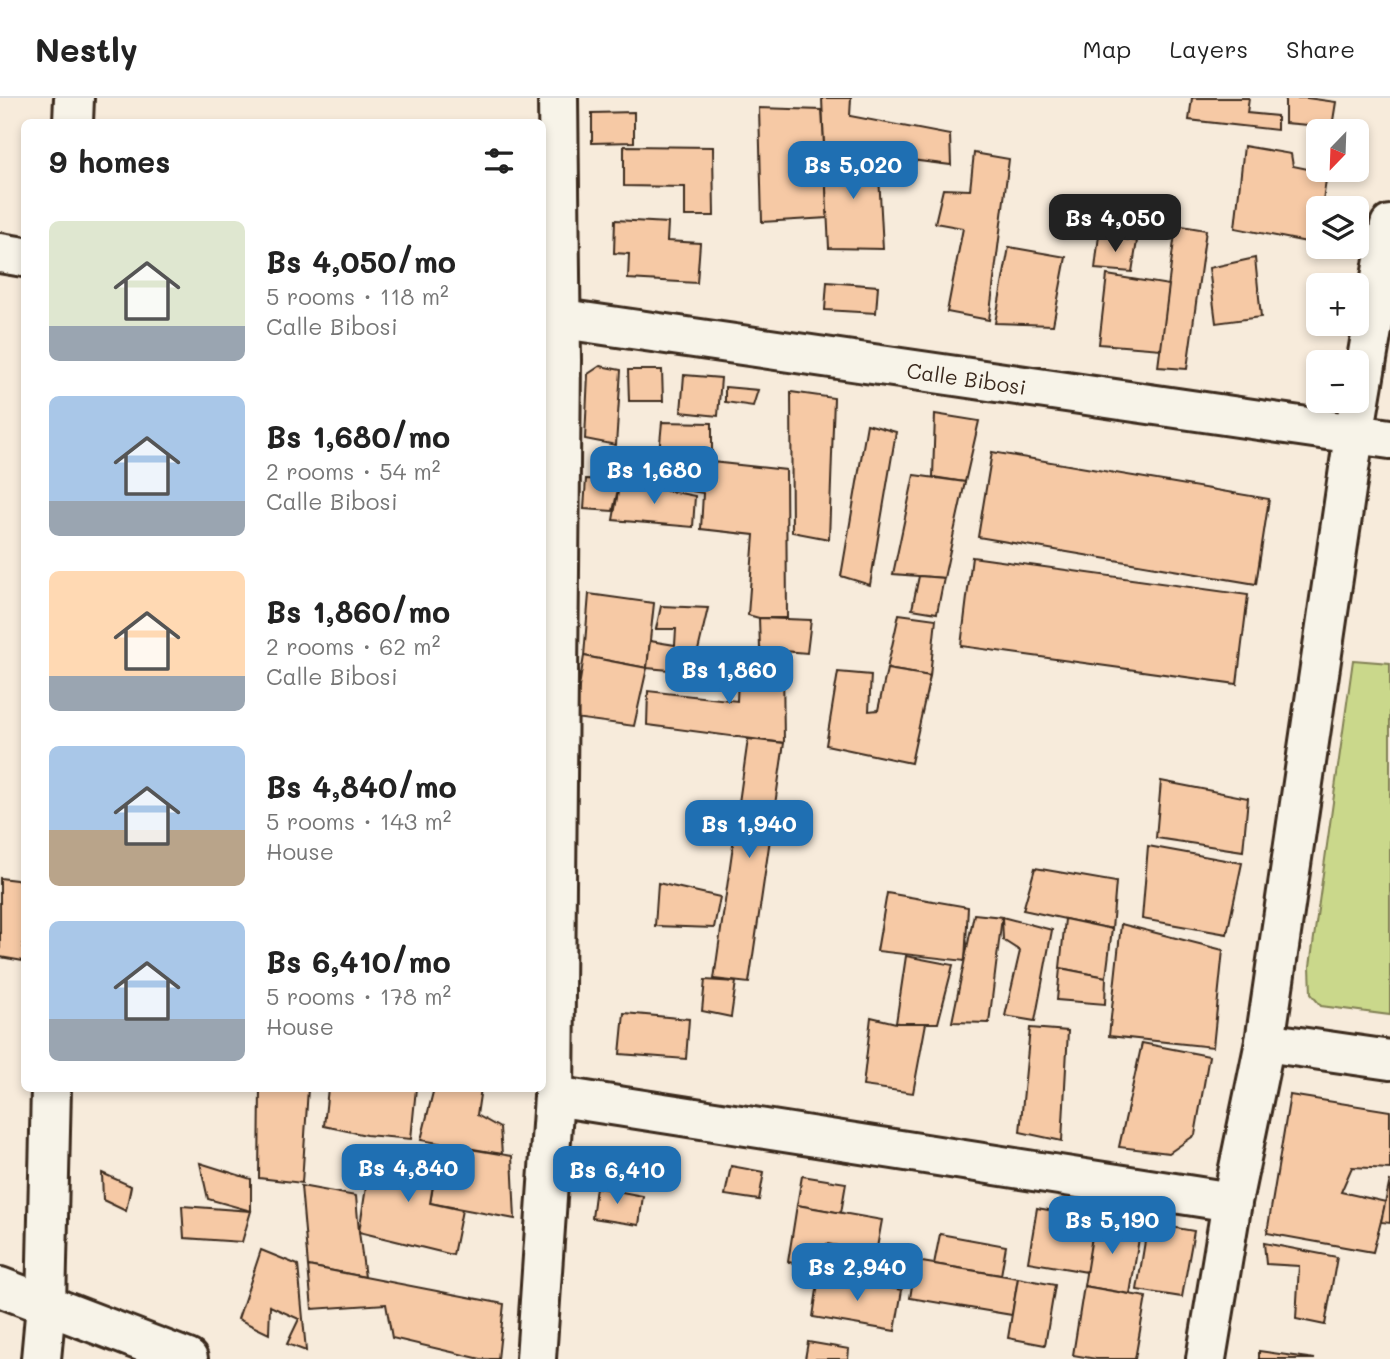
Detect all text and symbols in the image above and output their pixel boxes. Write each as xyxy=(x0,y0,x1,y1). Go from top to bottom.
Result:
text: Nestly xyxy=(35,27,138,70)
text: Map xyxy=(1083,33,1131,64)
text: Layers xyxy=(1169,33,1248,64)
text: Share xyxy=(1286,33,1355,64)
north arrow xyxy=(1306,119,1368,182)
map controls xyxy=(1306,119,1369,413)
text: 9 homes xyxy=(49,141,170,181)
pin: Bs 5,020 xyxy=(781,141,925,201)
icon: filters xyxy=(480,142,518,180)
text: Bs 5,020 xyxy=(804,149,902,179)
pin: Bs 4,050 xyxy=(1043,194,1187,254)
button: layers xyxy=(1306,196,1369,259)
text: Bs 4,050 xyxy=(1065,202,1165,232)
text: Bs 4,050/mo xyxy=(266,241,456,281)
icon: home xyxy=(105,249,189,333)
button: + xyxy=(1306,273,1369,336)
text: 5 rooms · 118 m² xyxy=(266,281,449,311)
text: Calle Bibosi xyxy=(266,311,398,341)
button: − xyxy=(1306,350,1369,413)
street label: Calle Bibosi xyxy=(905,356,1028,400)
text: Bs 1,680/mo xyxy=(266,416,450,456)
icon: home xyxy=(105,424,189,508)
pin: Bs 1,680 xyxy=(582,446,726,506)
text: Bs 1,680 xyxy=(606,454,702,484)
text: 2 rooms · 54 m² xyxy=(266,456,441,486)
text: Calle Bibosi xyxy=(266,486,398,516)
text: Bs 1,860/mo xyxy=(266,591,450,631)
icon: home xyxy=(105,599,189,683)
text: 2 rooms · 62 m² xyxy=(266,631,440,661)
pin: Bs 1,860 xyxy=(657,646,801,706)
text: Bs 1,860 xyxy=(681,654,777,684)
text: Calle Bibosi xyxy=(266,661,398,691)
text: Bs 4,840/mo xyxy=(266,766,457,806)
icon: home xyxy=(105,774,189,858)
pin: Bs 1,940 xyxy=(677,800,821,860)
text: 5 rooms · 143 m² xyxy=(266,806,452,836)
text: Bs 1,940 xyxy=(701,808,797,838)
text: House xyxy=(266,836,334,866)
text: Bs 6,410/mo xyxy=(266,941,451,981)
icon: home xyxy=(105,949,189,1033)
text: 5 rooms · 178 m² xyxy=(266,981,451,1011)
text: House xyxy=(266,1011,334,1041)
pin: Bs 4,840 xyxy=(336,1144,480,1204)
pin: Bs 6,410 xyxy=(545,1146,689,1206)
text: Bs 4,840 xyxy=(358,1152,458,1182)
text: Bs 6,410 xyxy=(569,1154,665,1184)
pin: Bs 5,190 xyxy=(1040,1196,1184,1256)
text: Bs 5,190 xyxy=(1065,1204,1159,1234)
pin: Bs 2,940 xyxy=(785,1244,929,1303)
text: Bs 2,940 xyxy=(808,1251,906,1281)

